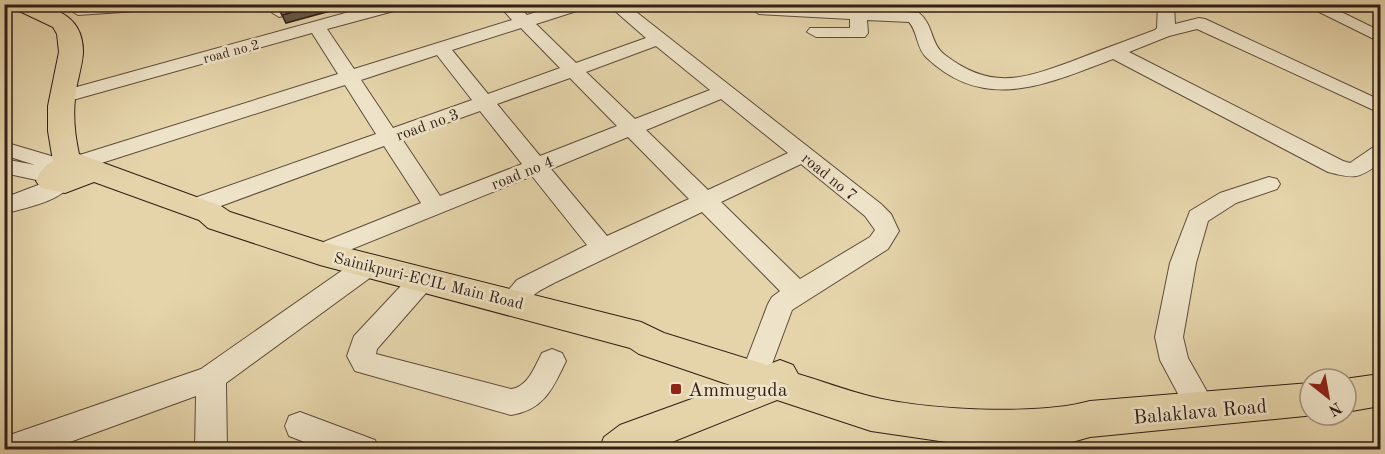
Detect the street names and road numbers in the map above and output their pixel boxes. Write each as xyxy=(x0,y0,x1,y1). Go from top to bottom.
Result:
street label: road no 2 xyxy=(202,38,261,66)
street label: road no 3 xyxy=(394,107,461,145)
street label: road no 7 xyxy=(798,151,859,204)
street label: road no 4 xyxy=(489,154,556,194)
street label: Sainikpuri-ECIL Main Road xyxy=(332,251,525,313)
street label: Balaklava Road xyxy=(1133,397,1268,429)

